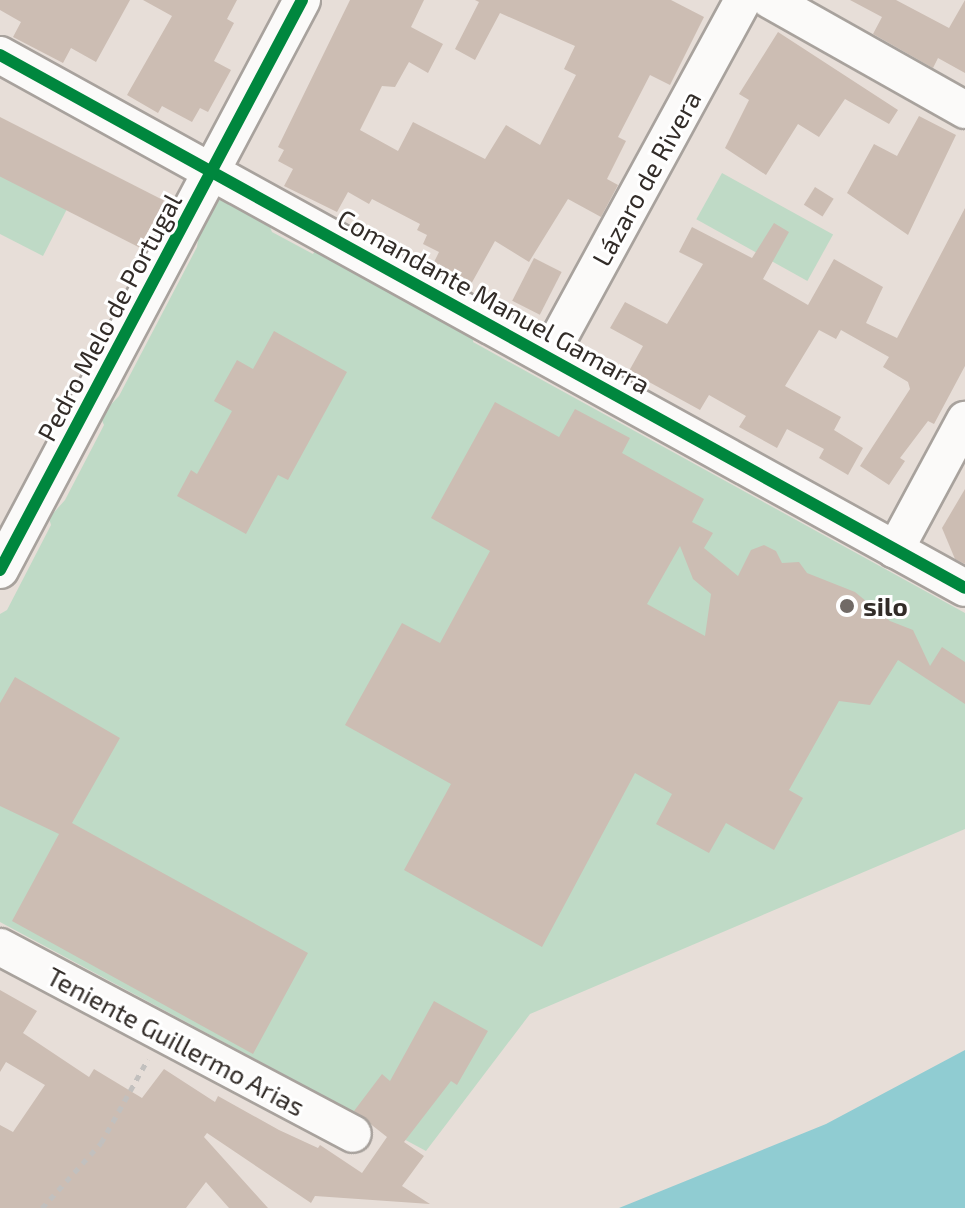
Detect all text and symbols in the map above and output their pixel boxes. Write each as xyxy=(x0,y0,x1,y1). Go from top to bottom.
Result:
street label: Lázaro de Rivera xyxy=(585,85,707,271)
street label: Pedro Melo de Portugal xyxy=(30,188,188,446)
street label: Comandante Manuel Gamarra xyxy=(332,202,656,400)
place label: silo xyxy=(863,590,908,622)
marker: silo xyxy=(838,597,856,615)
street label: Teniente Guillermo Arias xyxy=(42,960,310,1122)

